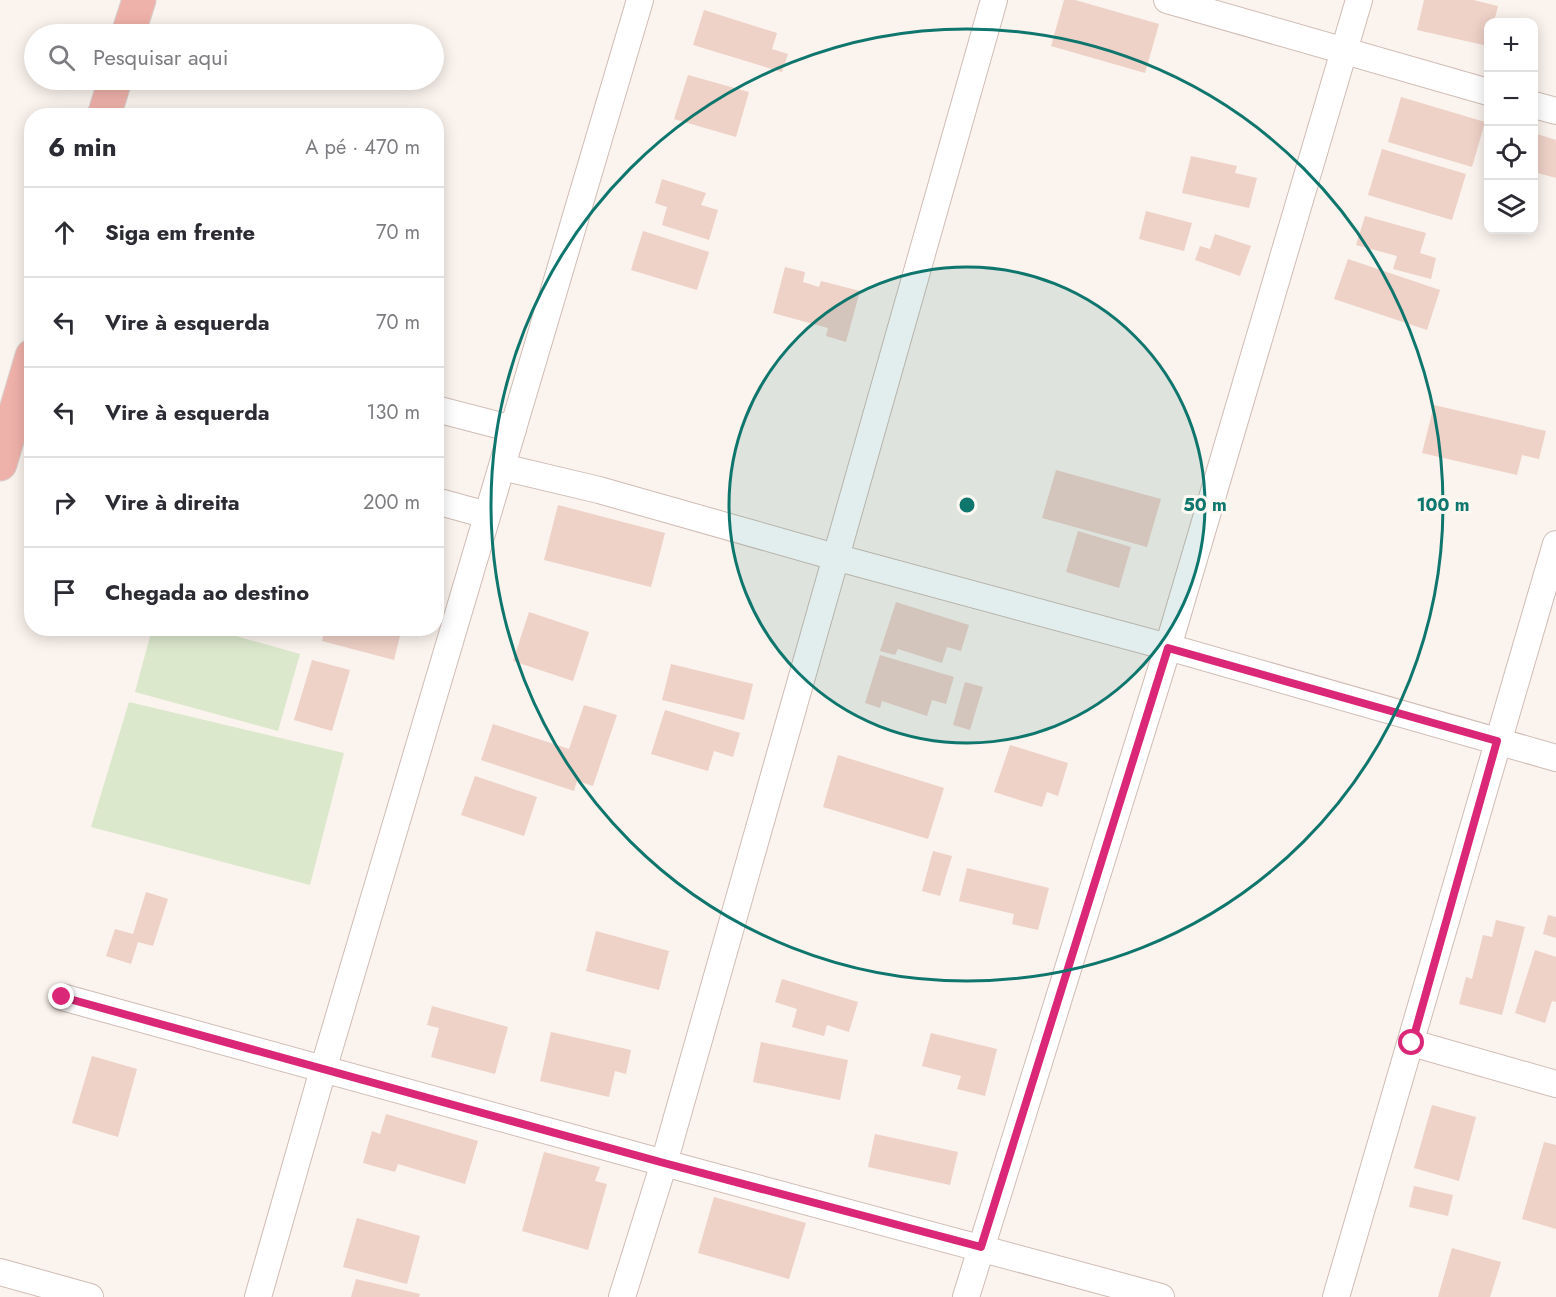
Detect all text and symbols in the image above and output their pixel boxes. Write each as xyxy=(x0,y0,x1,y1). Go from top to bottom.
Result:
map controls xyxy=(1484,18,1538,234)
button: + xyxy=(1484,18,1538,72)
search box xyxy=(24,24,444,90)
icon: search xyxy=(45,41,78,74)
text: Pesquisar aqui xyxy=(93,41,228,73)
button: − xyxy=(1484,72,1538,126)
button: locate xyxy=(1484,126,1538,180)
text: 6 min xyxy=(48,128,117,166)
text: A pé · 470 m xyxy=(305,133,420,162)
button: layers xyxy=(1484,180,1538,234)
icon: ahead xyxy=(48,216,81,249)
text: Siga em frente xyxy=(105,216,255,248)
text: 70 m xyxy=(376,218,420,247)
icon: left xyxy=(48,306,81,339)
text: Vire à esquerda xyxy=(105,306,270,338)
text: 70 m xyxy=(376,308,420,337)
icon: left xyxy=(48,396,81,429)
text: Vire à esquerda xyxy=(105,396,270,428)
text: 130 m xyxy=(366,398,420,427)
icon: right xyxy=(48,486,81,519)
text: Vire à direita xyxy=(105,486,240,518)
text: 200 m xyxy=(363,488,420,517)
text: 50 m xyxy=(1183,492,1227,518)
text: 100 m xyxy=(1416,492,1470,518)
centre of rings xyxy=(957,495,977,515)
icon: arrive xyxy=(48,576,81,609)
text: Chegada ao destino xyxy=(105,576,309,608)
route end xyxy=(48,983,74,1009)
route start xyxy=(1398,1029,1424,1055)

